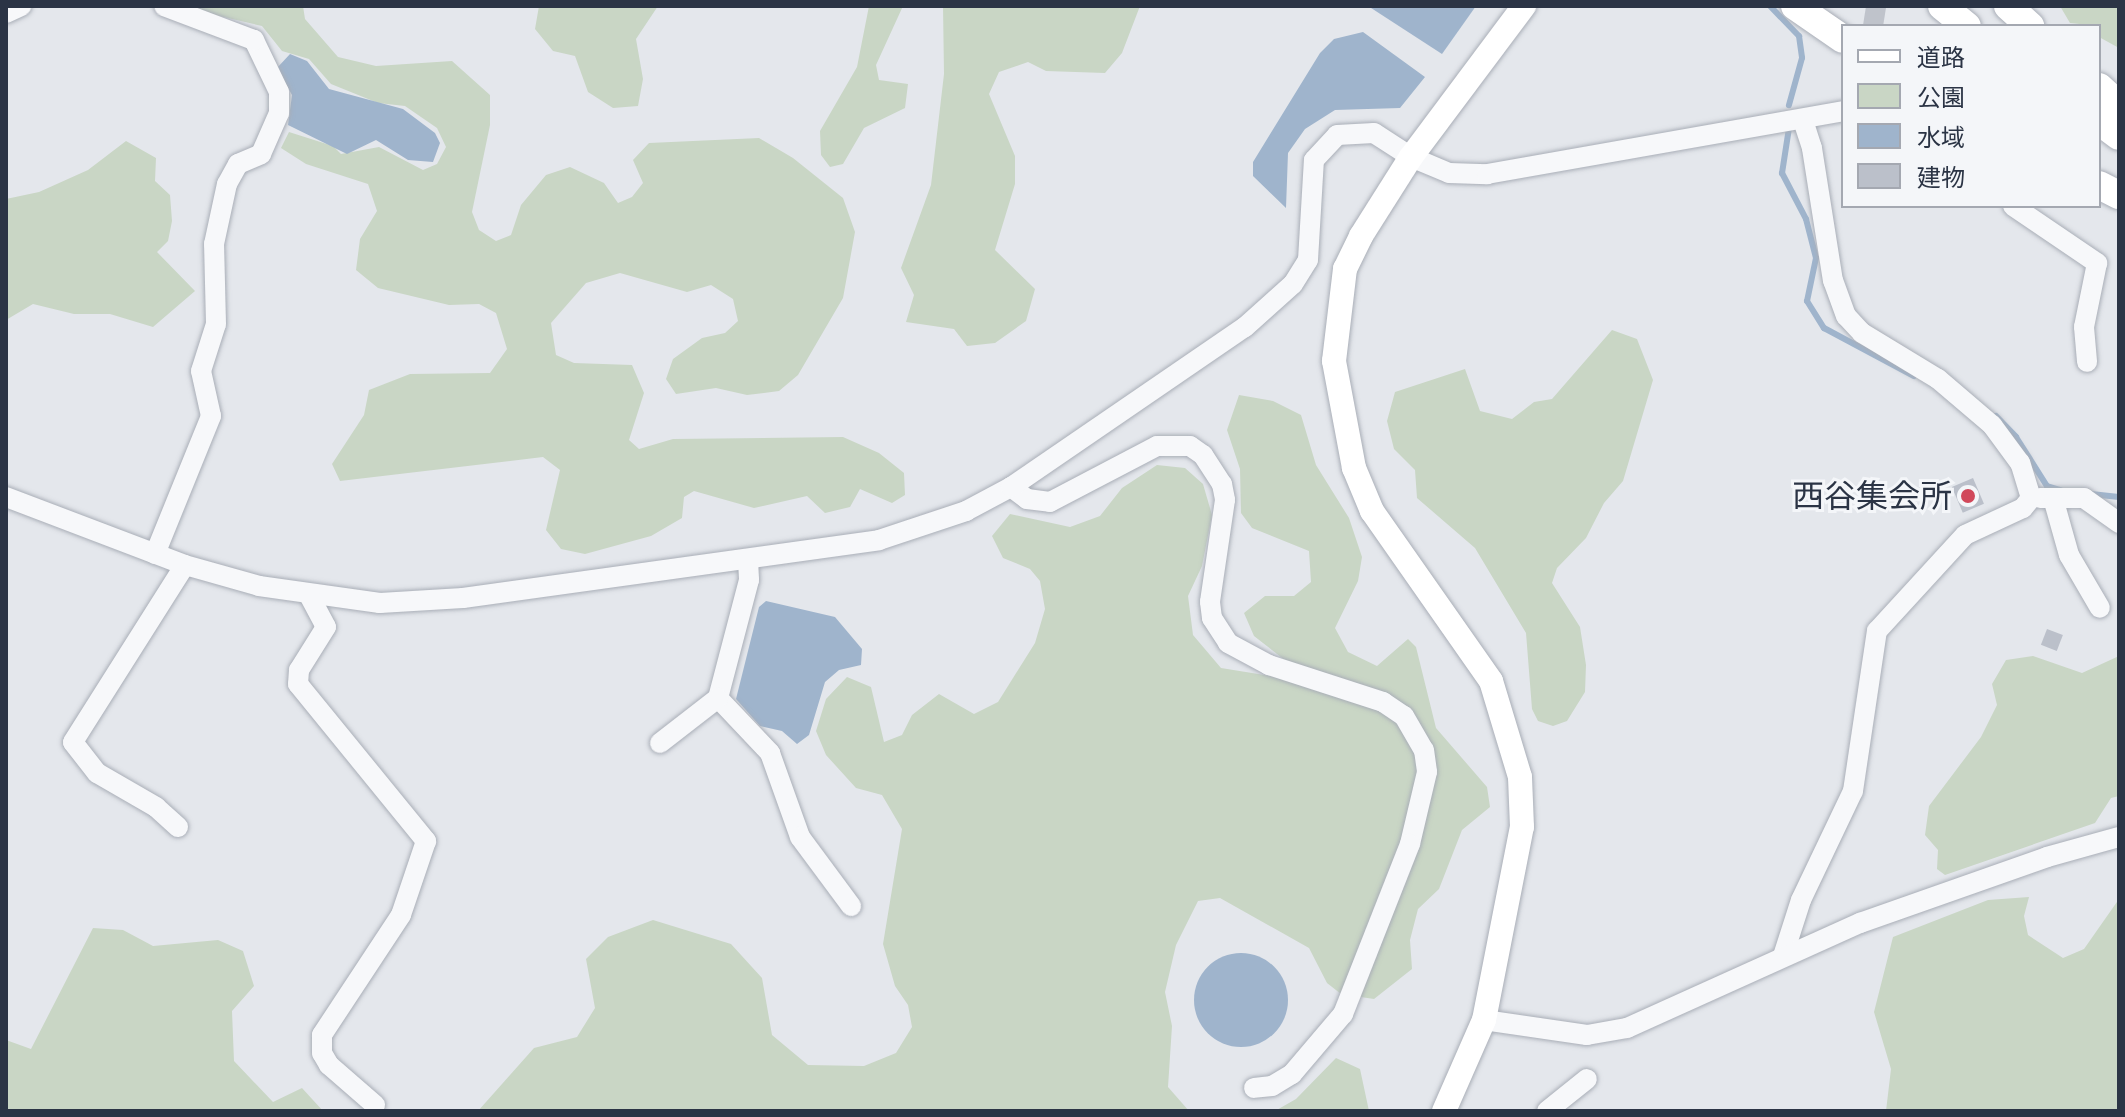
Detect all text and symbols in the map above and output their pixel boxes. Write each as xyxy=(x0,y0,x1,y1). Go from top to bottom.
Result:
legend xyxy=(1841,24,2101,208)
text: 道路 xyxy=(1917,40,1965,75)
text: 公園 xyxy=(1917,80,1965,115)
text: 水域 xyxy=(1917,120,1965,155)
text: 建物 xyxy=(1917,160,1965,195)
place label: 西谷集会所 xyxy=(1792,477,1952,515)
marker: 西谷集会所 xyxy=(1959,487,1977,505)

